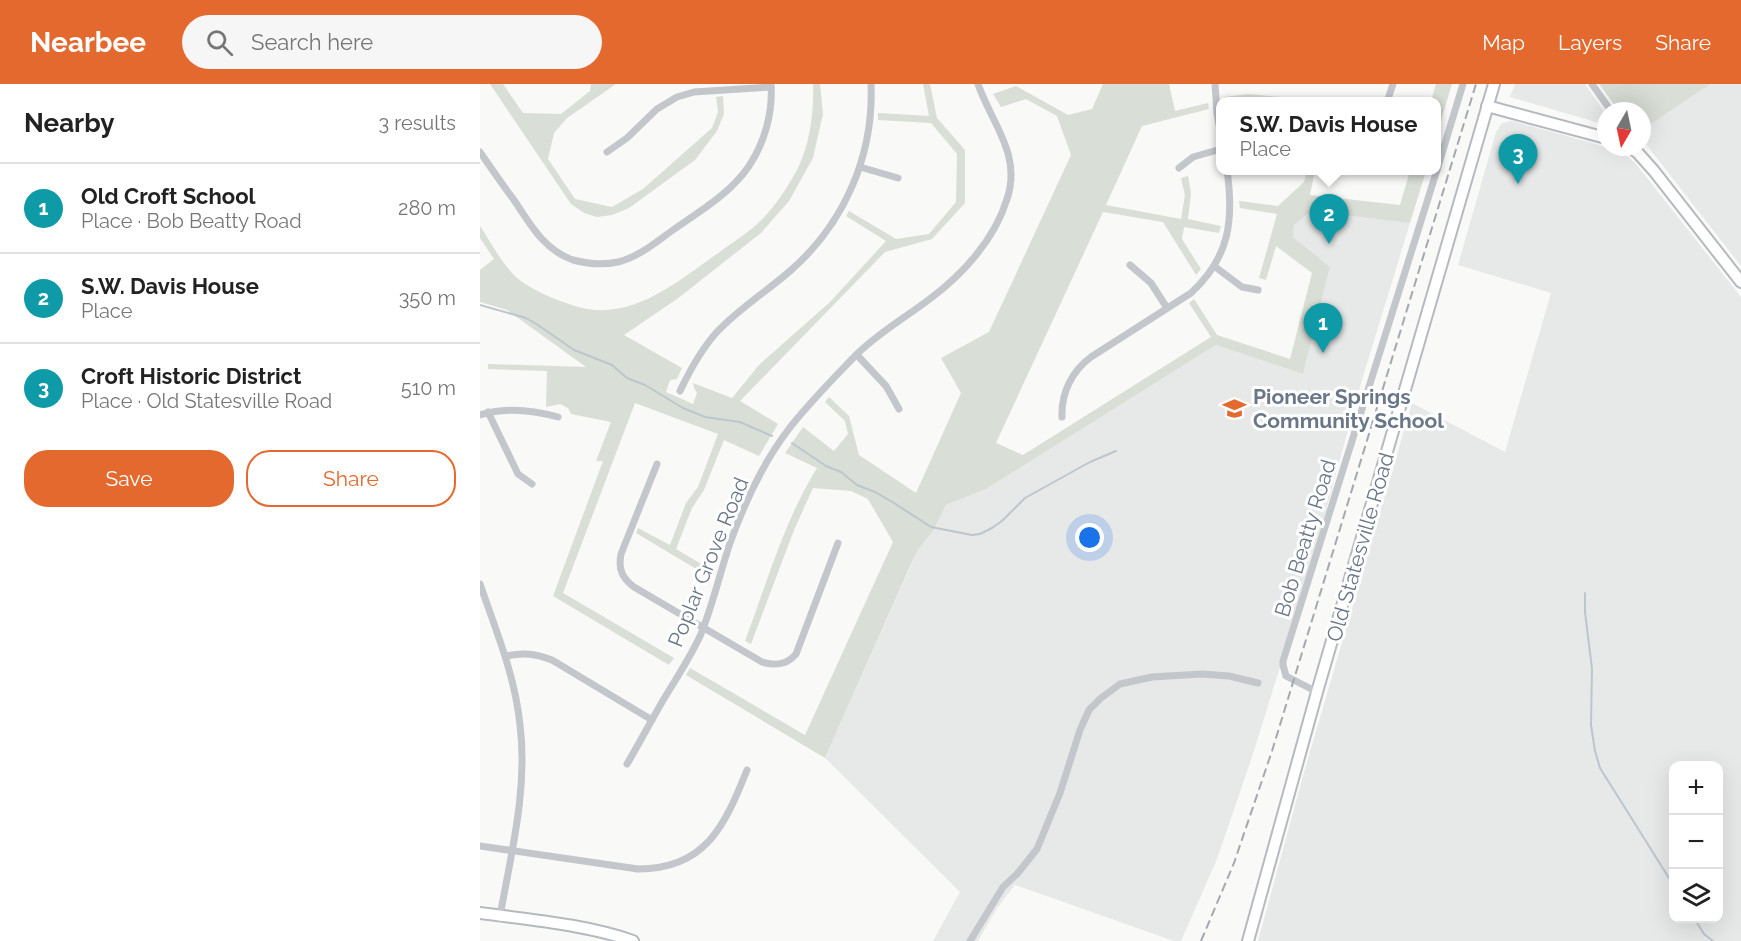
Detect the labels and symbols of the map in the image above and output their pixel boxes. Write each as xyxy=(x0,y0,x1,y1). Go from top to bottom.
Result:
north arrow xyxy=(1597,102,1651,156)
pin: 3 xyxy=(1498,135,1538,184)
pin: 2 xyxy=(1310,194,1348,244)
pin: 1 xyxy=(1304,304,1342,353)
place label: Pioneer Springs Community School xyxy=(1253,384,1444,433)
school or university icon: Pioneer Springs Community School xyxy=(1222,395,1248,421)
street label: Old Statesville Road xyxy=(1321,450,1399,644)
street label: Bob Beatty Road xyxy=(1269,456,1341,620)
street label: Poplar Grove Road xyxy=(663,474,753,650)
your location xyxy=(1075,523,1104,552)

